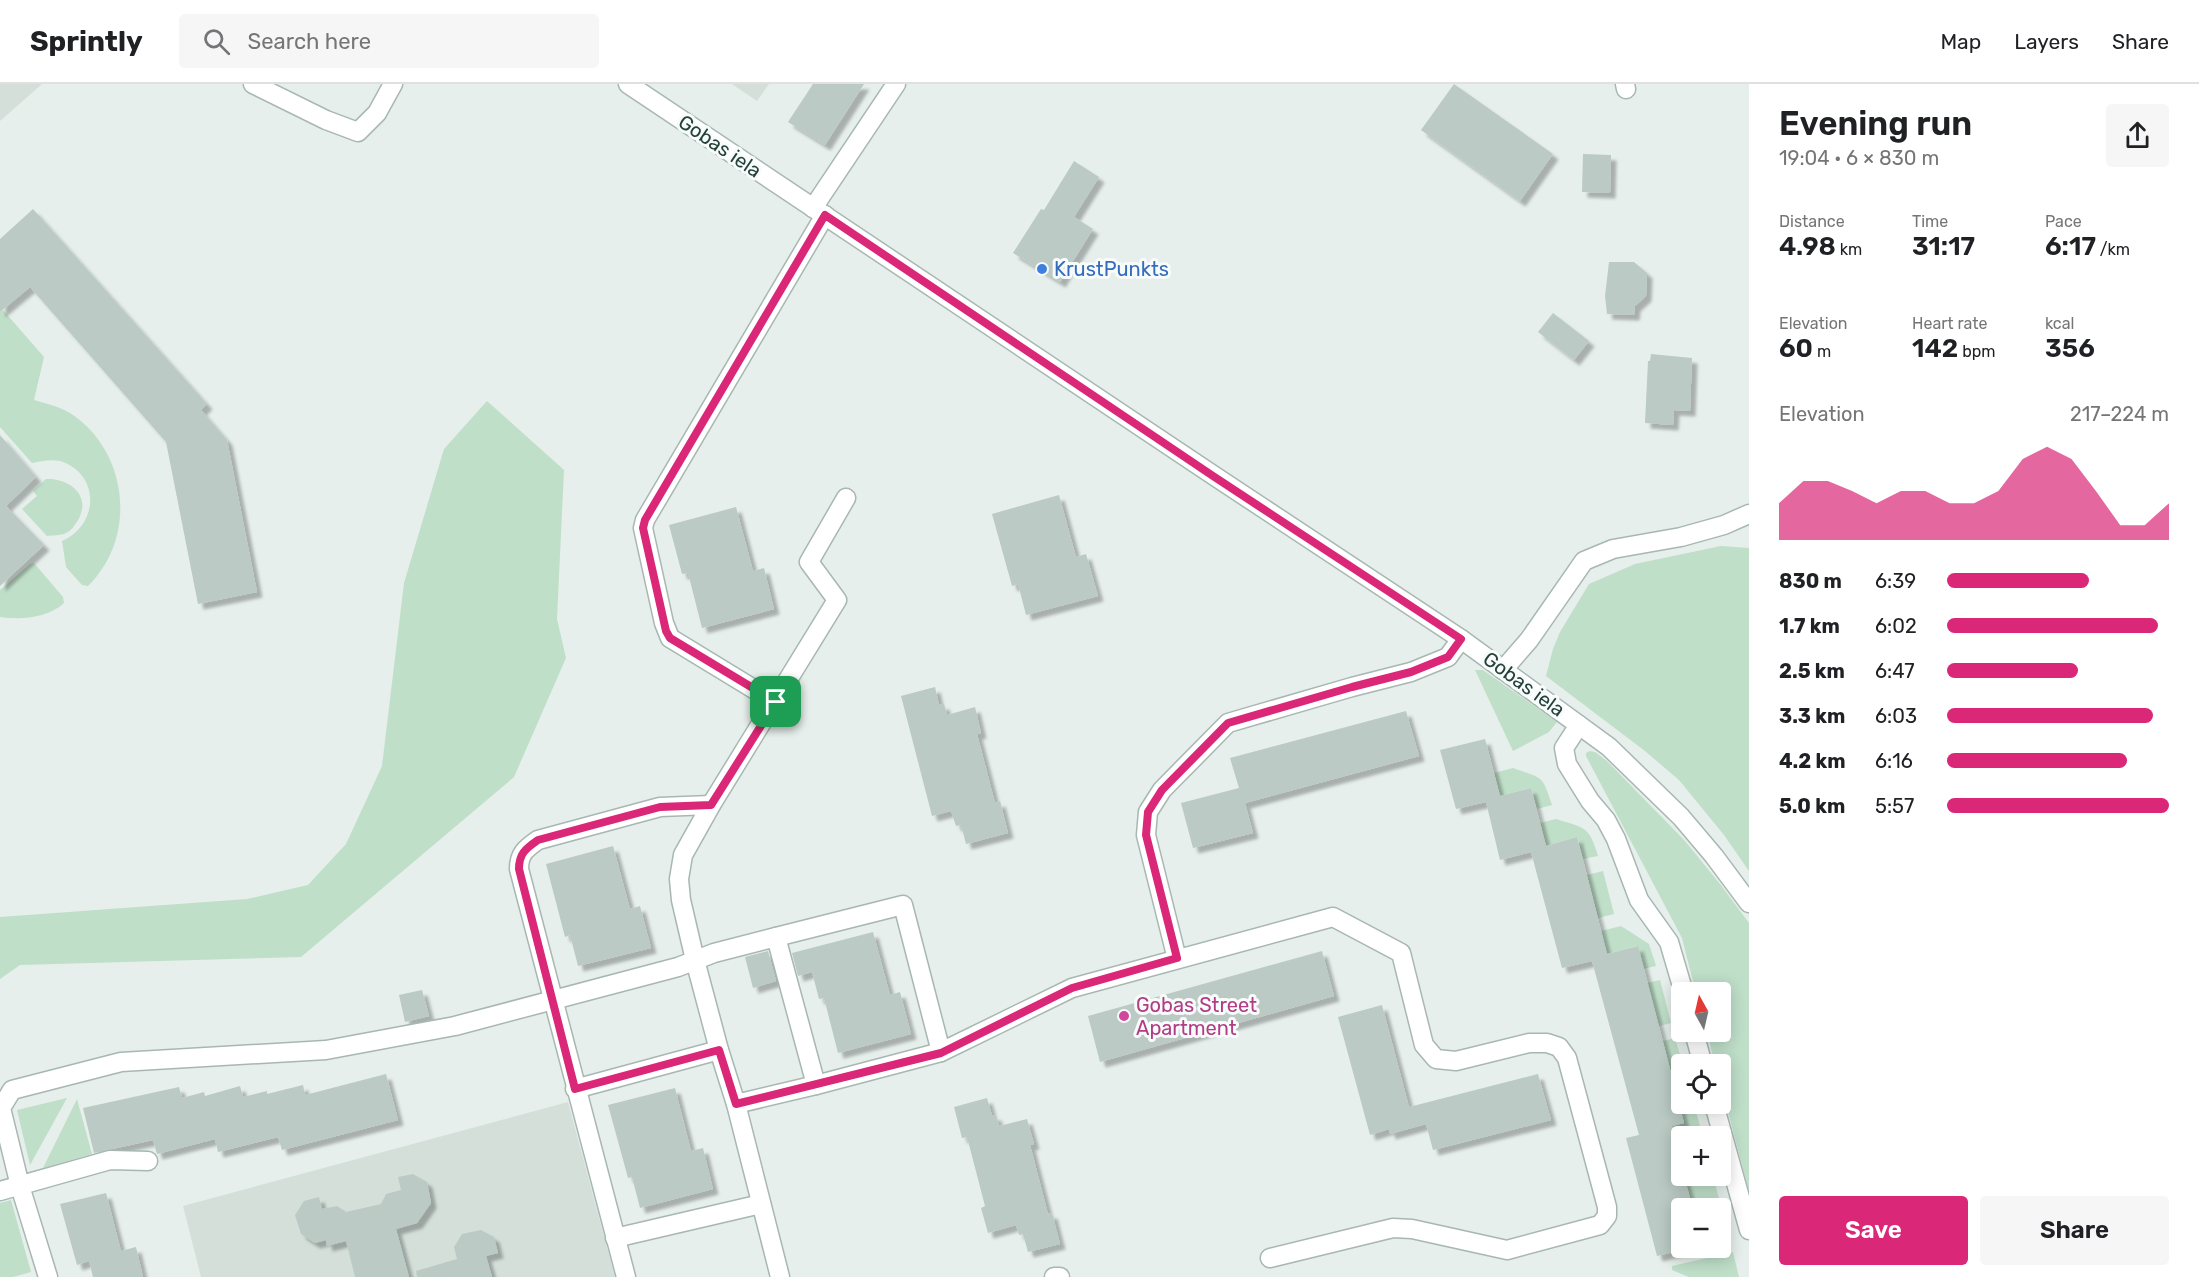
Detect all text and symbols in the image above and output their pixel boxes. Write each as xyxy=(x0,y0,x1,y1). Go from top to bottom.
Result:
search box xyxy=(179,14,599,68)
text: Sprintly xyxy=(30,25,143,58)
icon: search xyxy=(200,25,233,58)
text: Search here xyxy=(248,28,371,55)
text: Map xyxy=(1940,29,1981,54)
text: Layers xyxy=(2014,29,2079,54)
text: Share xyxy=(2112,29,2169,54)
text: Evening run xyxy=(1779,104,1972,143)
button: share xyxy=(2106,104,2169,167)
street label: Gobas iela xyxy=(674,109,766,183)
text: 19:04 · 6 × 830 m xyxy=(1779,146,1939,170)
text: Distance xyxy=(1779,212,1845,231)
text: Time xyxy=(1912,212,1948,231)
text: Pace xyxy=(2045,212,2082,231)
text: 4.98 xyxy=(1779,231,1836,262)
text: 31:17 xyxy=(1912,231,1975,262)
text: 6:17 xyxy=(2045,231,2096,262)
text: km xyxy=(1836,240,1862,259)
text: /km xyxy=(2096,240,2130,259)
place label: KrustPunkts xyxy=(1054,257,1169,281)
marker: KrustPunkts xyxy=(1035,262,1049,276)
text: Elevation xyxy=(1779,314,1848,333)
text: Heart rate xyxy=(1912,314,1987,333)
text: kcal xyxy=(2045,314,2074,333)
text: 60 xyxy=(1779,333,1813,364)
text: 142 xyxy=(1912,333,1958,364)
text: 356 xyxy=(2045,333,2095,364)
text: m xyxy=(1813,342,1831,361)
text: bpm xyxy=(1958,342,1995,361)
text: Elevation xyxy=(1779,402,1865,426)
text: 217–224 m xyxy=(2070,402,2169,426)
text: 830 m xyxy=(1779,569,1842,593)
text: 6:39 xyxy=(1875,569,1916,593)
text: 1.7 km xyxy=(1779,614,1840,638)
text: 6:02 xyxy=(1875,614,1917,638)
street label: Gobas iela xyxy=(1478,646,1570,722)
text: 2.5 km xyxy=(1779,659,1845,683)
text: 6:47 xyxy=(1875,659,1915,683)
pin xyxy=(750,676,801,727)
icon: arrive xyxy=(759,685,792,718)
text: 3.3 km xyxy=(1779,704,1845,728)
text: 6:03 xyxy=(1875,704,1917,728)
text: 4.2 km xyxy=(1779,749,1845,773)
text: 6:16 xyxy=(1875,749,1913,773)
text: 5.0 km xyxy=(1779,794,1845,818)
text: 5:57 xyxy=(1875,794,1914,818)
north arrow xyxy=(1671,982,1731,1042)
map controls xyxy=(1671,982,1731,1258)
place label: Gobas Street Apartment xyxy=(1136,993,1257,1040)
marker: Gobas Street Apartment xyxy=(1117,1009,1131,1023)
button: locate xyxy=(1671,1054,1731,1114)
button: + xyxy=(1671,1126,1731,1186)
button: Save xyxy=(1779,1196,1968,1265)
button: Share xyxy=(1980,1196,2169,1265)
button: − xyxy=(1671,1198,1731,1258)

